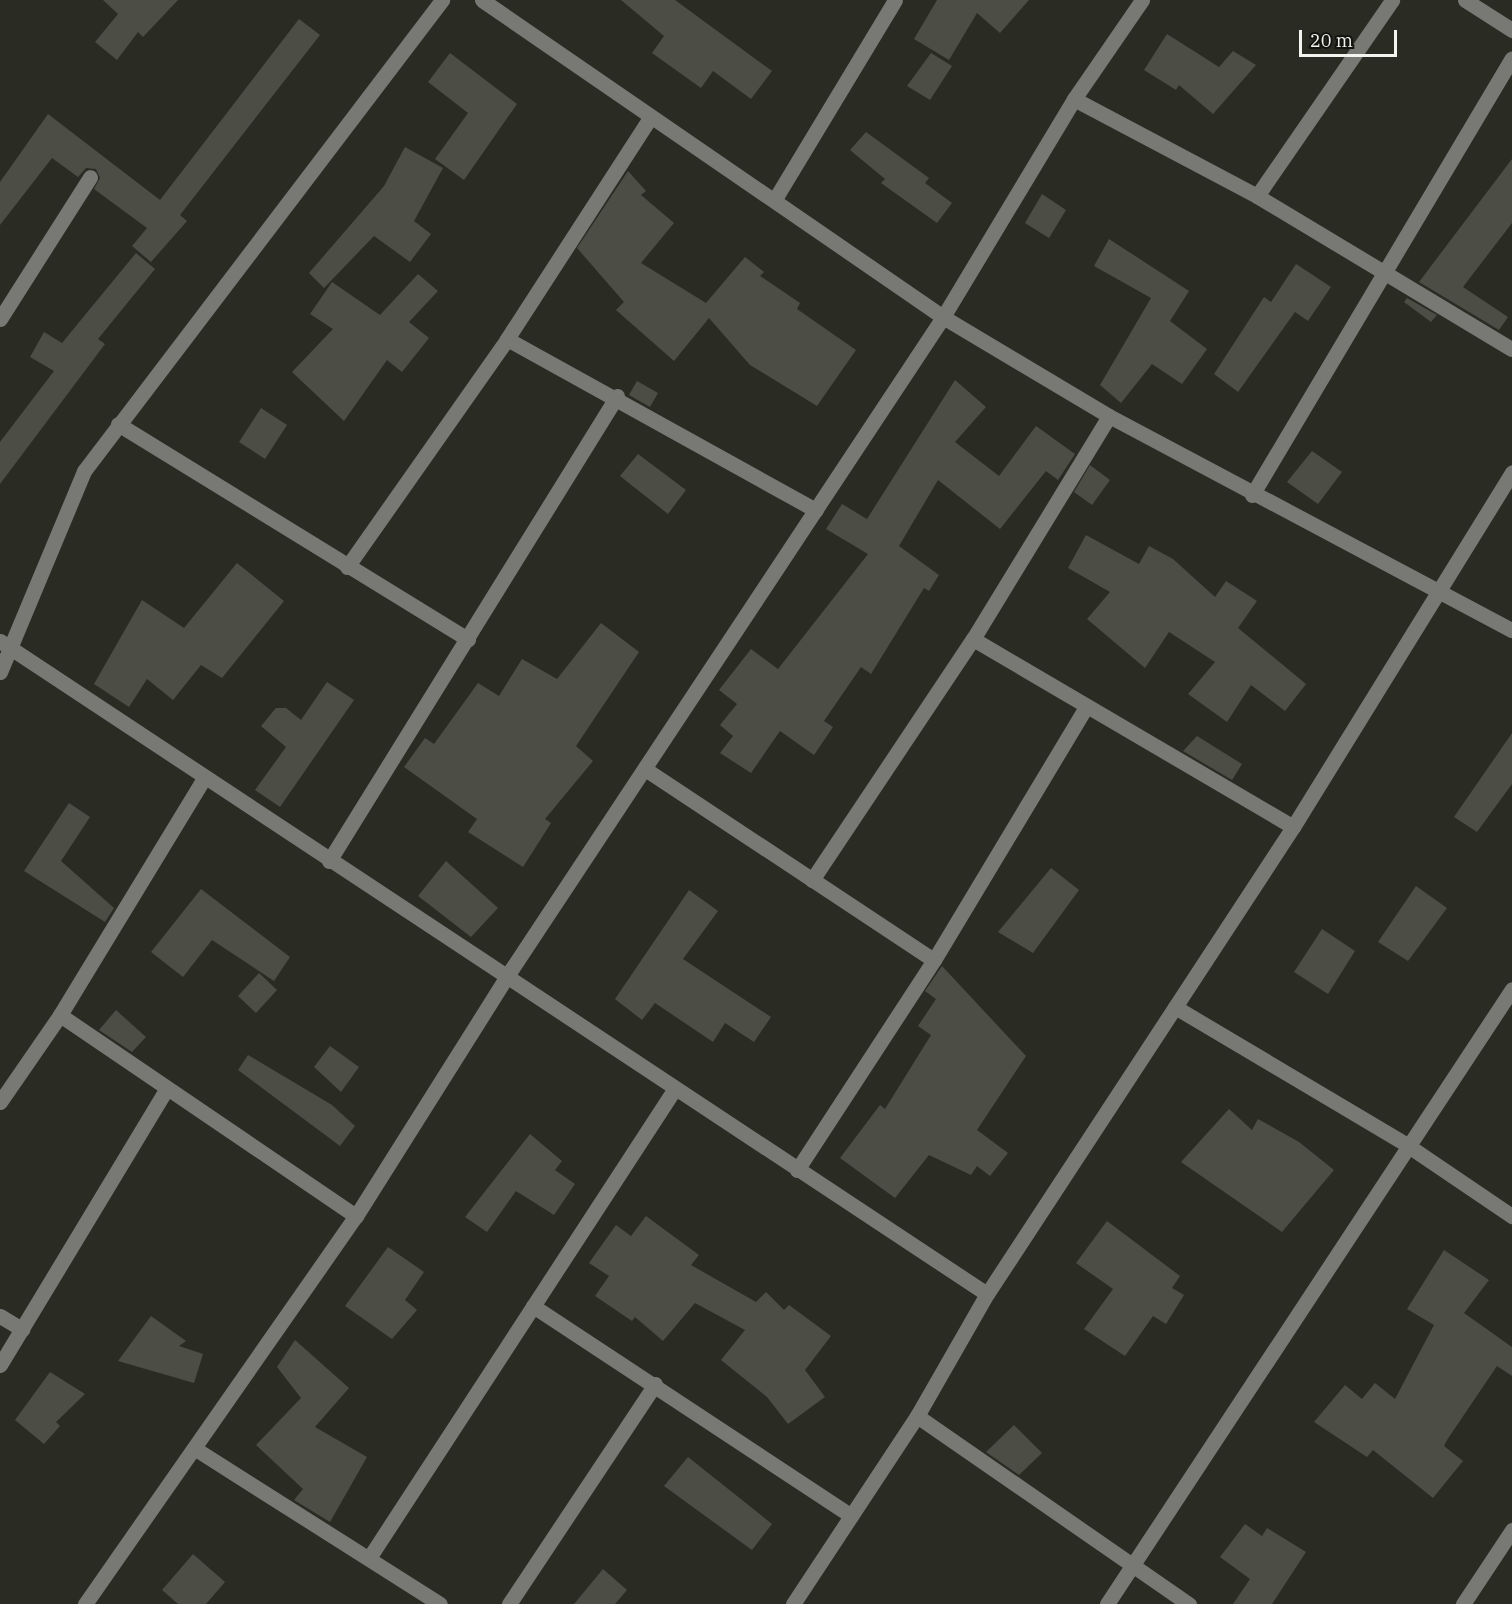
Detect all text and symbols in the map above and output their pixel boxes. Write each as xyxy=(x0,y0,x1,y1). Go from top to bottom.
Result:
scale bar xyxy=(1302,18,1400,56)
text: 20 m xyxy=(1310,29,1353,52)

